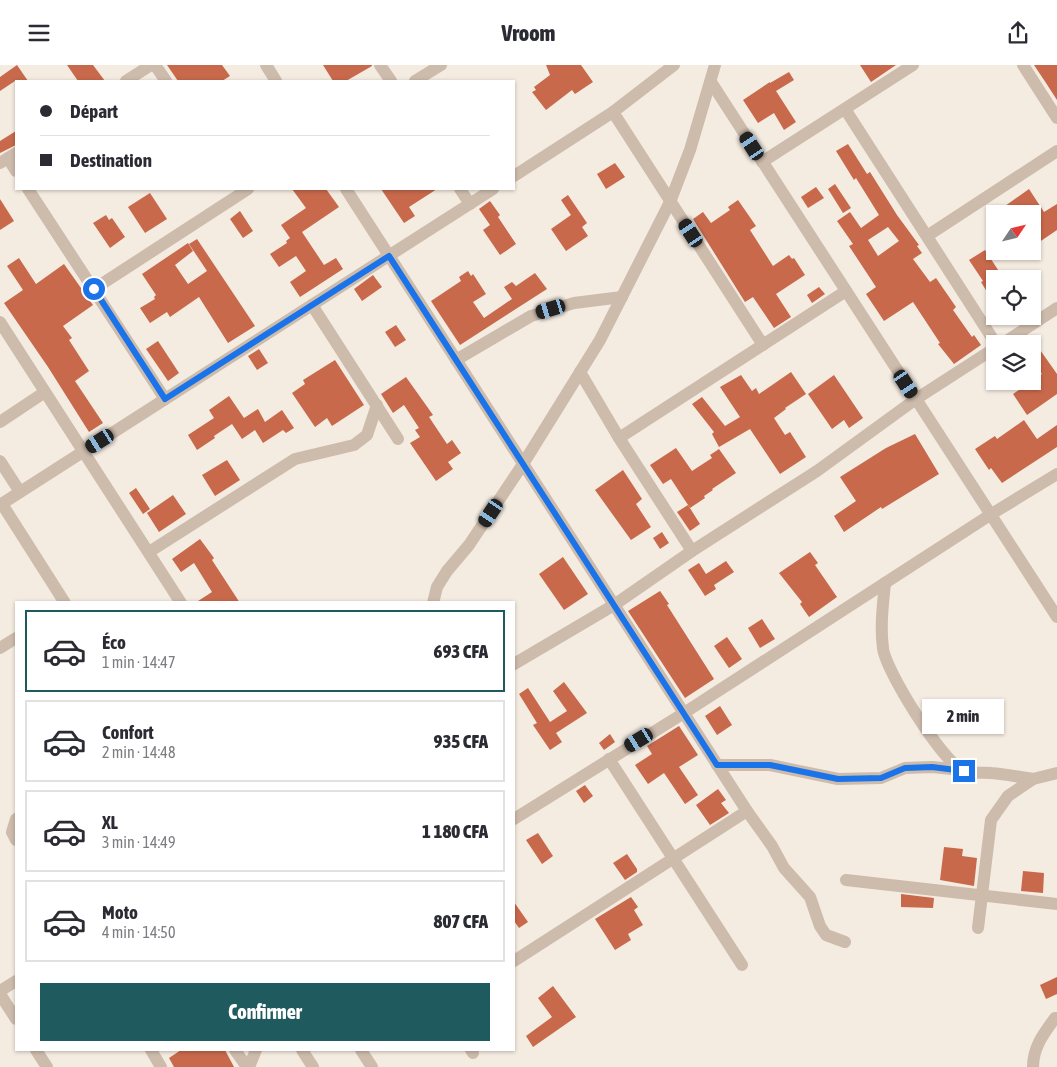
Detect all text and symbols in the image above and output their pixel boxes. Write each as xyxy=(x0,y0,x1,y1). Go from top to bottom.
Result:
icon: menu xyxy=(25,19,53,47)
icon: share xyxy=(1004,19,1032,47)
text: Vroom xyxy=(502,20,555,46)
text: Départ xyxy=(70,100,118,122)
car xyxy=(737,129,766,163)
text: Destination xyxy=(70,149,152,171)
north arrow xyxy=(986,205,1041,260)
map controls xyxy=(986,205,1041,390)
car xyxy=(676,216,705,250)
button: locate xyxy=(986,270,1041,325)
route start xyxy=(83,278,105,300)
car xyxy=(534,297,567,321)
button: layers xyxy=(986,335,1041,390)
car xyxy=(891,367,920,401)
car xyxy=(83,427,116,455)
car xyxy=(476,496,505,530)
icon: car xyxy=(42,629,87,674)
text: Éco xyxy=(102,631,126,653)
text: 693 CFA xyxy=(433,640,488,662)
text: 1 min · 14:47 xyxy=(102,653,175,671)
callout: 2 min xyxy=(923,699,1005,733)
text: 2 min xyxy=(947,707,979,725)
icon: car xyxy=(42,719,87,764)
text: Confort xyxy=(102,721,154,743)
car xyxy=(622,726,655,754)
text: 935 CFA xyxy=(433,730,488,752)
text: 2 min · 14:48 xyxy=(102,743,175,761)
route end xyxy=(953,760,975,782)
icon: car xyxy=(42,809,87,854)
text: XL xyxy=(102,811,118,833)
text: 1 180 CFA xyxy=(422,820,488,842)
text: 3 min · 14:49 xyxy=(102,833,175,851)
icon: car xyxy=(42,899,87,944)
text: Moto xyxy=(102,901,138,923)
text: 807 CFA xyxy=(433,910,488,932)
text: 4 min · 14:50 xyxy=(102,923,175,941)
button: Confirmer xyxy=(40,983,490,1041)

